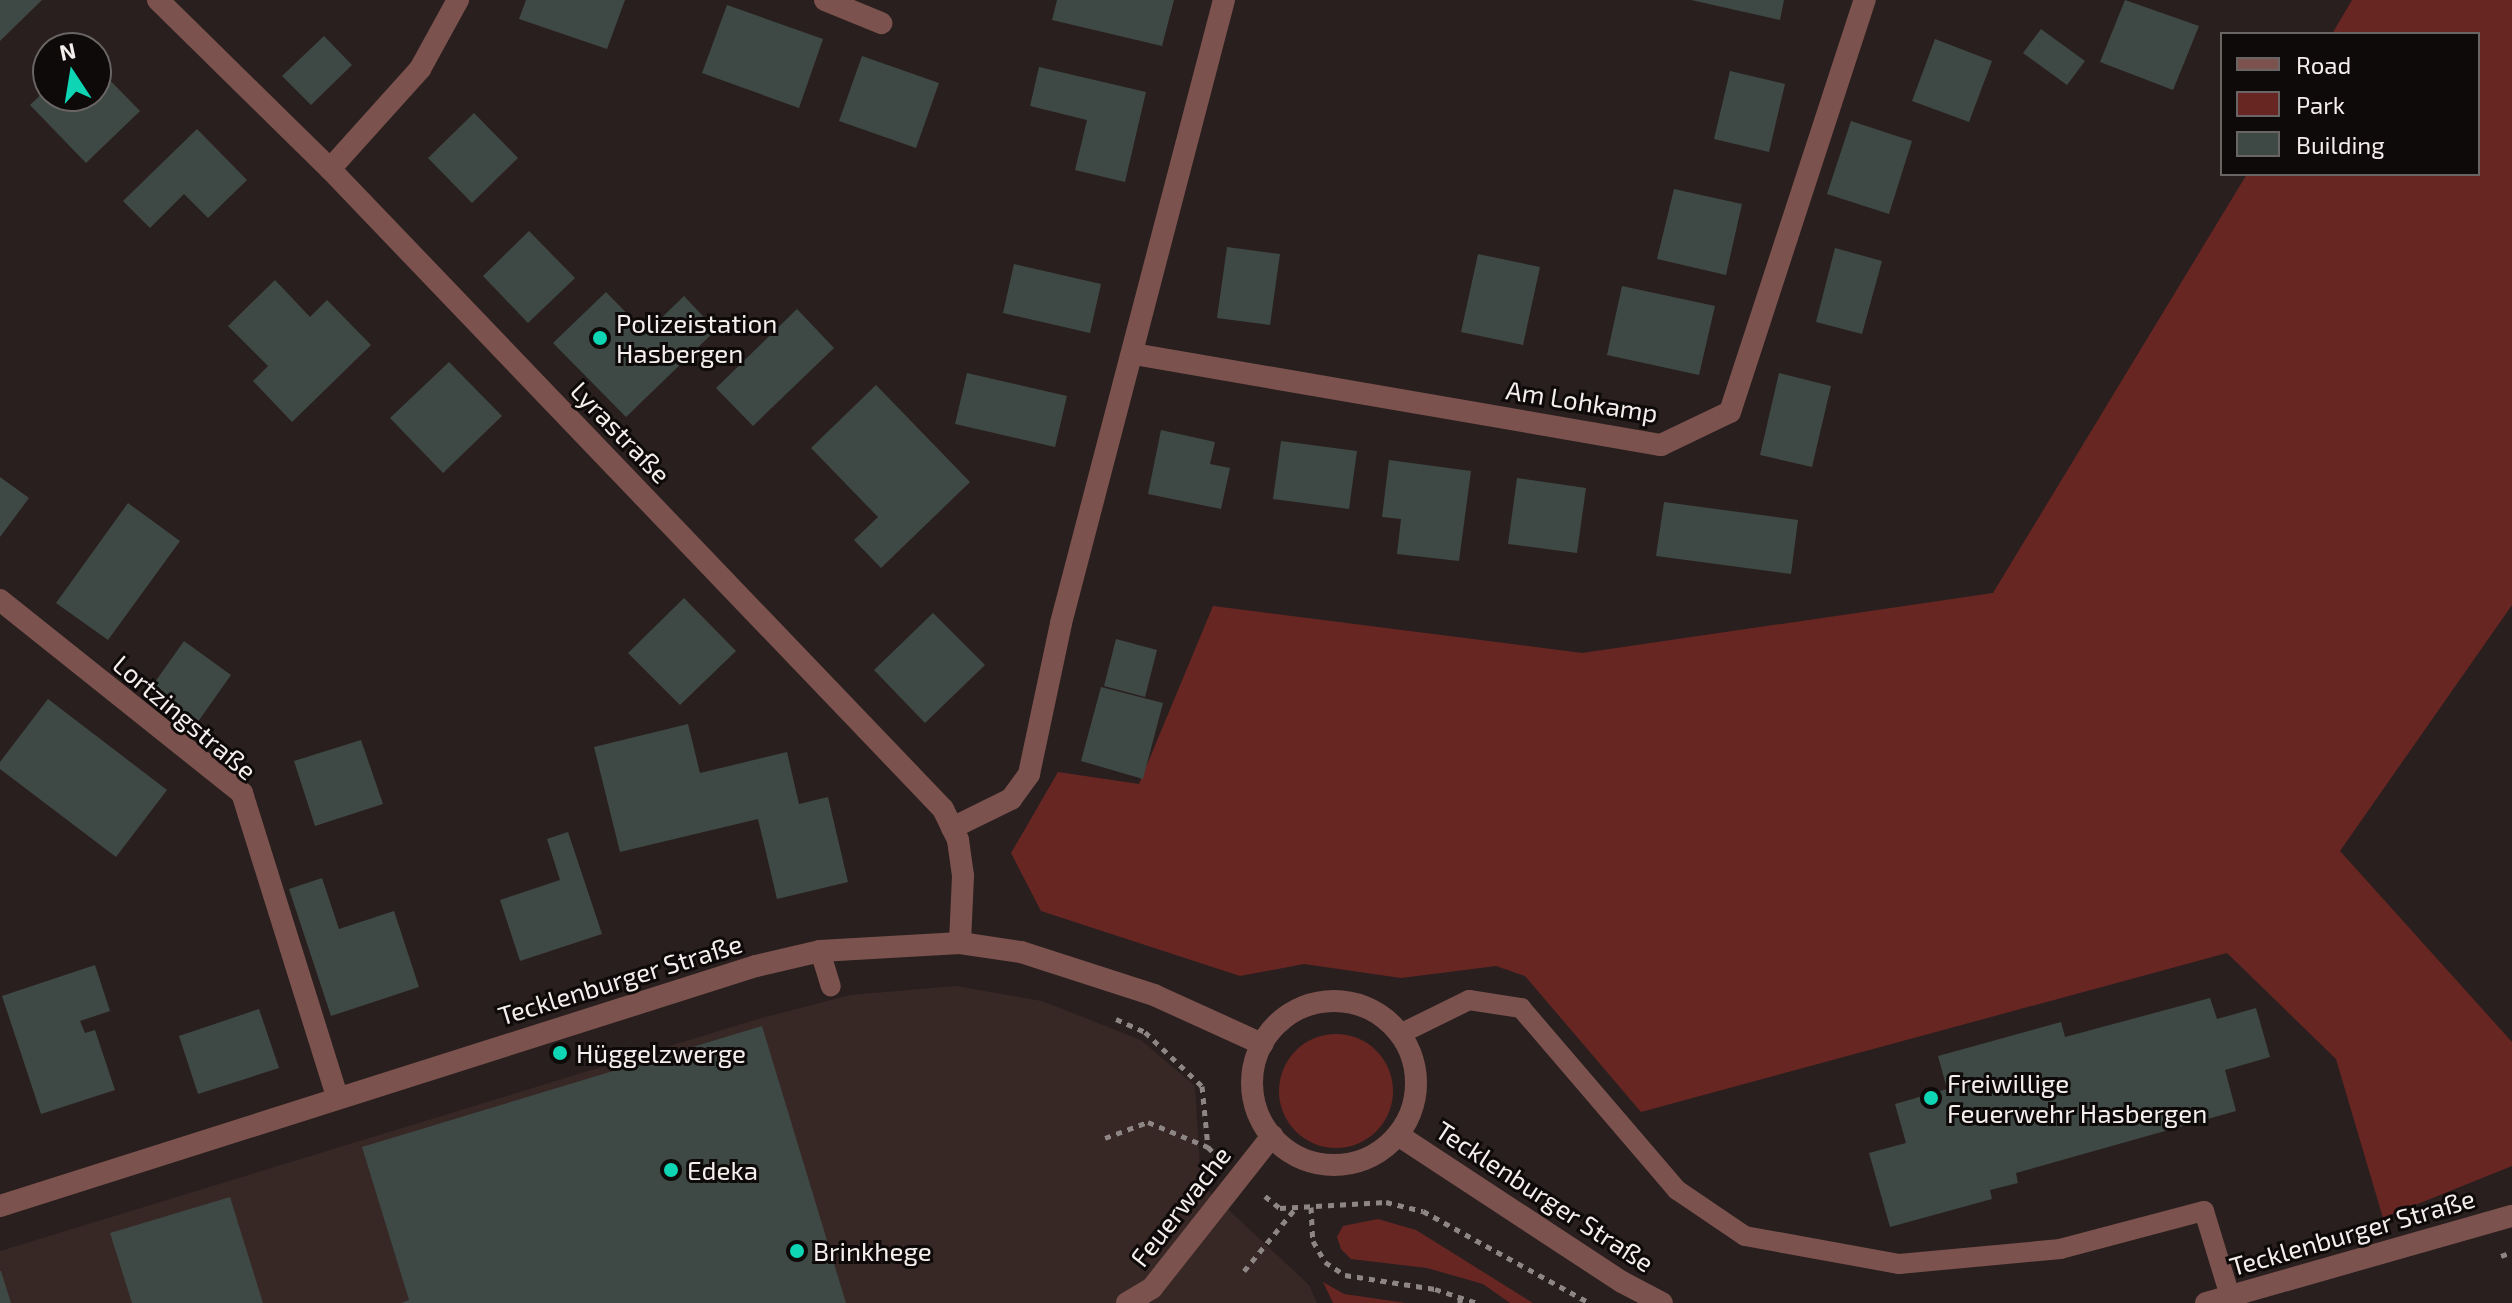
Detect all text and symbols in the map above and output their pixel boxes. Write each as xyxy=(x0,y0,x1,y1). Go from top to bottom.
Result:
north arrow xyxy=(32,32,112,112)
legend xyxy=(2220,32,2480,176)
text: N xyxy=(57,36,78,65)
text: Road xyxy=(2296,50,2351,79)
text: Park xyxy=(2296,90,2345,119)
text: Building xyxy=(2296,130,2385,159)
place label: Polizeistation Hasbergen xyxy=(616,307,777,368)
marker: Polizeistation Hasbergen xyxy=(591,329,609,347)
street label: Am Lohkamp xyxy=(1504,374,1660,428)
street label: Lyrastraße xyxy=(565,375,677,489)
street label: Lortzingstraße xyxy=(107,648,263,786)
street label: Tecklenburger Straße xyxy=(494,927,746,1031)
place label: Hüggelzwerge xyxy=(576,1037,746,1069)
marker: Hüggelzwerge xyxy=(551,1044,569,1062)
place label: Freiwillige Feuerwehr Hasbergen xyxy=(1947,1067,2208,1128)
marker: Freiwillige Feuerwehr Hasbergen xyxy=(1922,1089,1940,1107)
street label: Tecklenburger Straße xyxy=(1430,1114,1660,1278)
street label: Feuerwache xyxy=(1123,1140,1237,1272)
place label: Edeka xyxy=(687,1154,758,1186)
marker: Edeka xyxy=(662,1161,680,1179)
street label: Tecklenburger Straße xyxy=(2226,1182,2478,1282)
place label: Brinkhege xyxy=(813,1235,932,1267)
marker: Brinkhege xyxy=(788,1242,806,1260)

